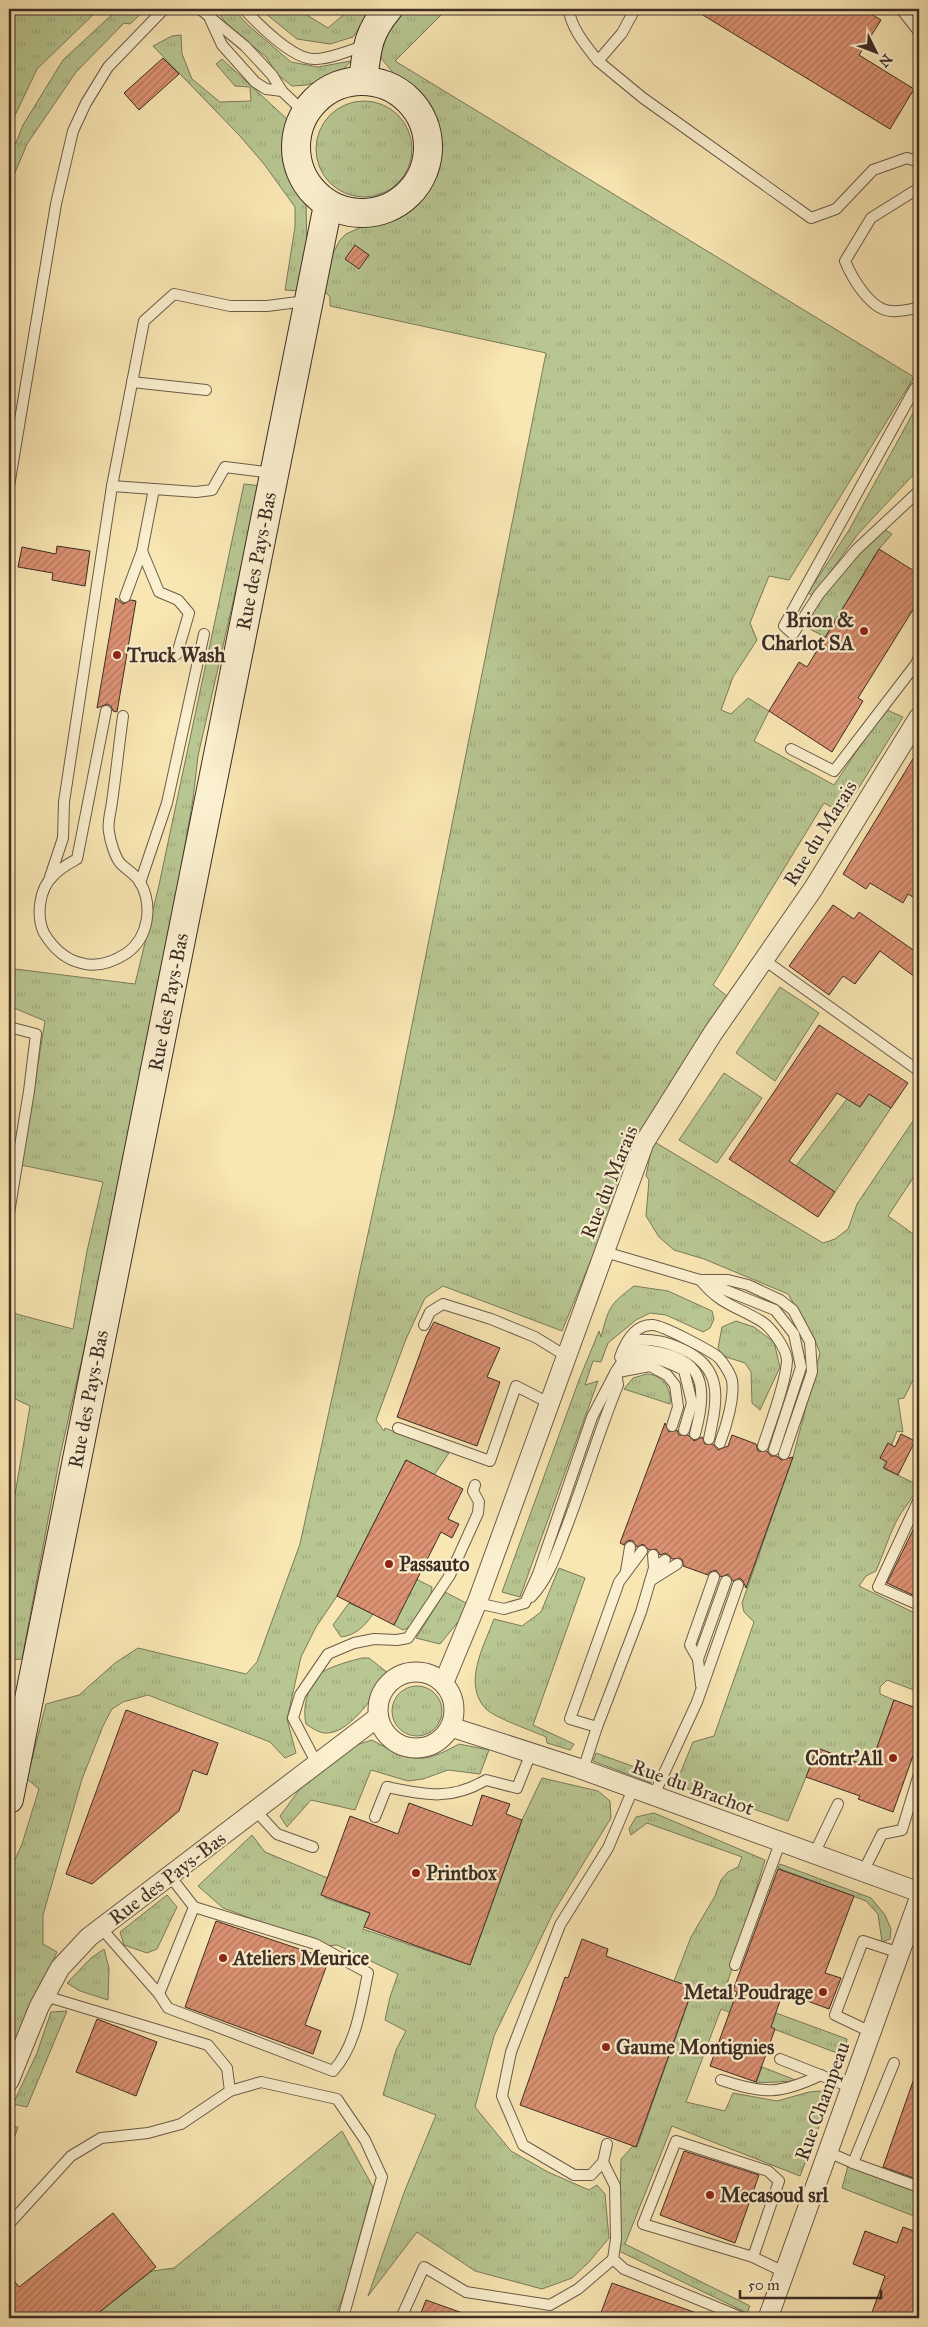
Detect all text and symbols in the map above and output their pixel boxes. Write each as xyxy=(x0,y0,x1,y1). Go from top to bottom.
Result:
north arrow xyxy=(850,28,900,78)
text: N xyxy=(875,50,896,71)
street label: Rue des Pays-Bas xyxy=(231,490,281,632)
place label: Brion & Charlot SA xyxy=(762,608,855,655)
marker: Brion & Charlot SA xyxy=(858,625,870,637)
place label: Truck Wash xyxy=(126,643,226,667)
marker: Truck Wash xyxy=(111,649,123,661)
street label: Rue du Marais xyxy=(778,776,862,890)
street label: Rue des Pays-Bas xyxy=(143,931,193,1073)
street label: Rue du Marais xyxy=(575,1122,643,1242)
street label: Rue des Pays-Bas xyxy=(63,1328,113,1470)
place label: Passauto xyxy=(399,1552,470,1576)
marker: Passauto xyxy=(383,1558,395,1570)
place label: Contr'All xyxy=(805,1746,884,1770)
marker: Contr'All xyxy=(887,1752,899,1764)
street label: Rue du Brachot xyxy=(629,1754,757,1820)
street label: Rue des Pays-Bas xyxy=(104,1826,230,1930)
place label: Printbox xyxy=(426,1861,498,1885)
marker: Printbox xyxy=(410,1867,422,1879)
place label: Ateliers Meurice xyxy=(231,1946,370,1970)
marker: Ateliers Meurice xyxy=(217,1952,229,1964)
place label: Metal Poudrage xyxy=(684,1980,814,2005)
marker: Metal Poudrage xyxy=(817,1986,829,1998)
place label: Gaume Montignies xyxy=(616,2035,775,2060)
street label: Rue Champeau xyxy=(789,2038,855,2164)
marker: Gaume Montignies xyxy=(600,2041,612,2053)
place label: Mecasoud srl xyxy=(720,2183,829,2207)
marker: Mecasoud srl xyxy=(704,2189,716,2201)
scale bar xyxy=(740,2267,882,2299)
text: 50 m xyxy=(748,2276,780,2294)

